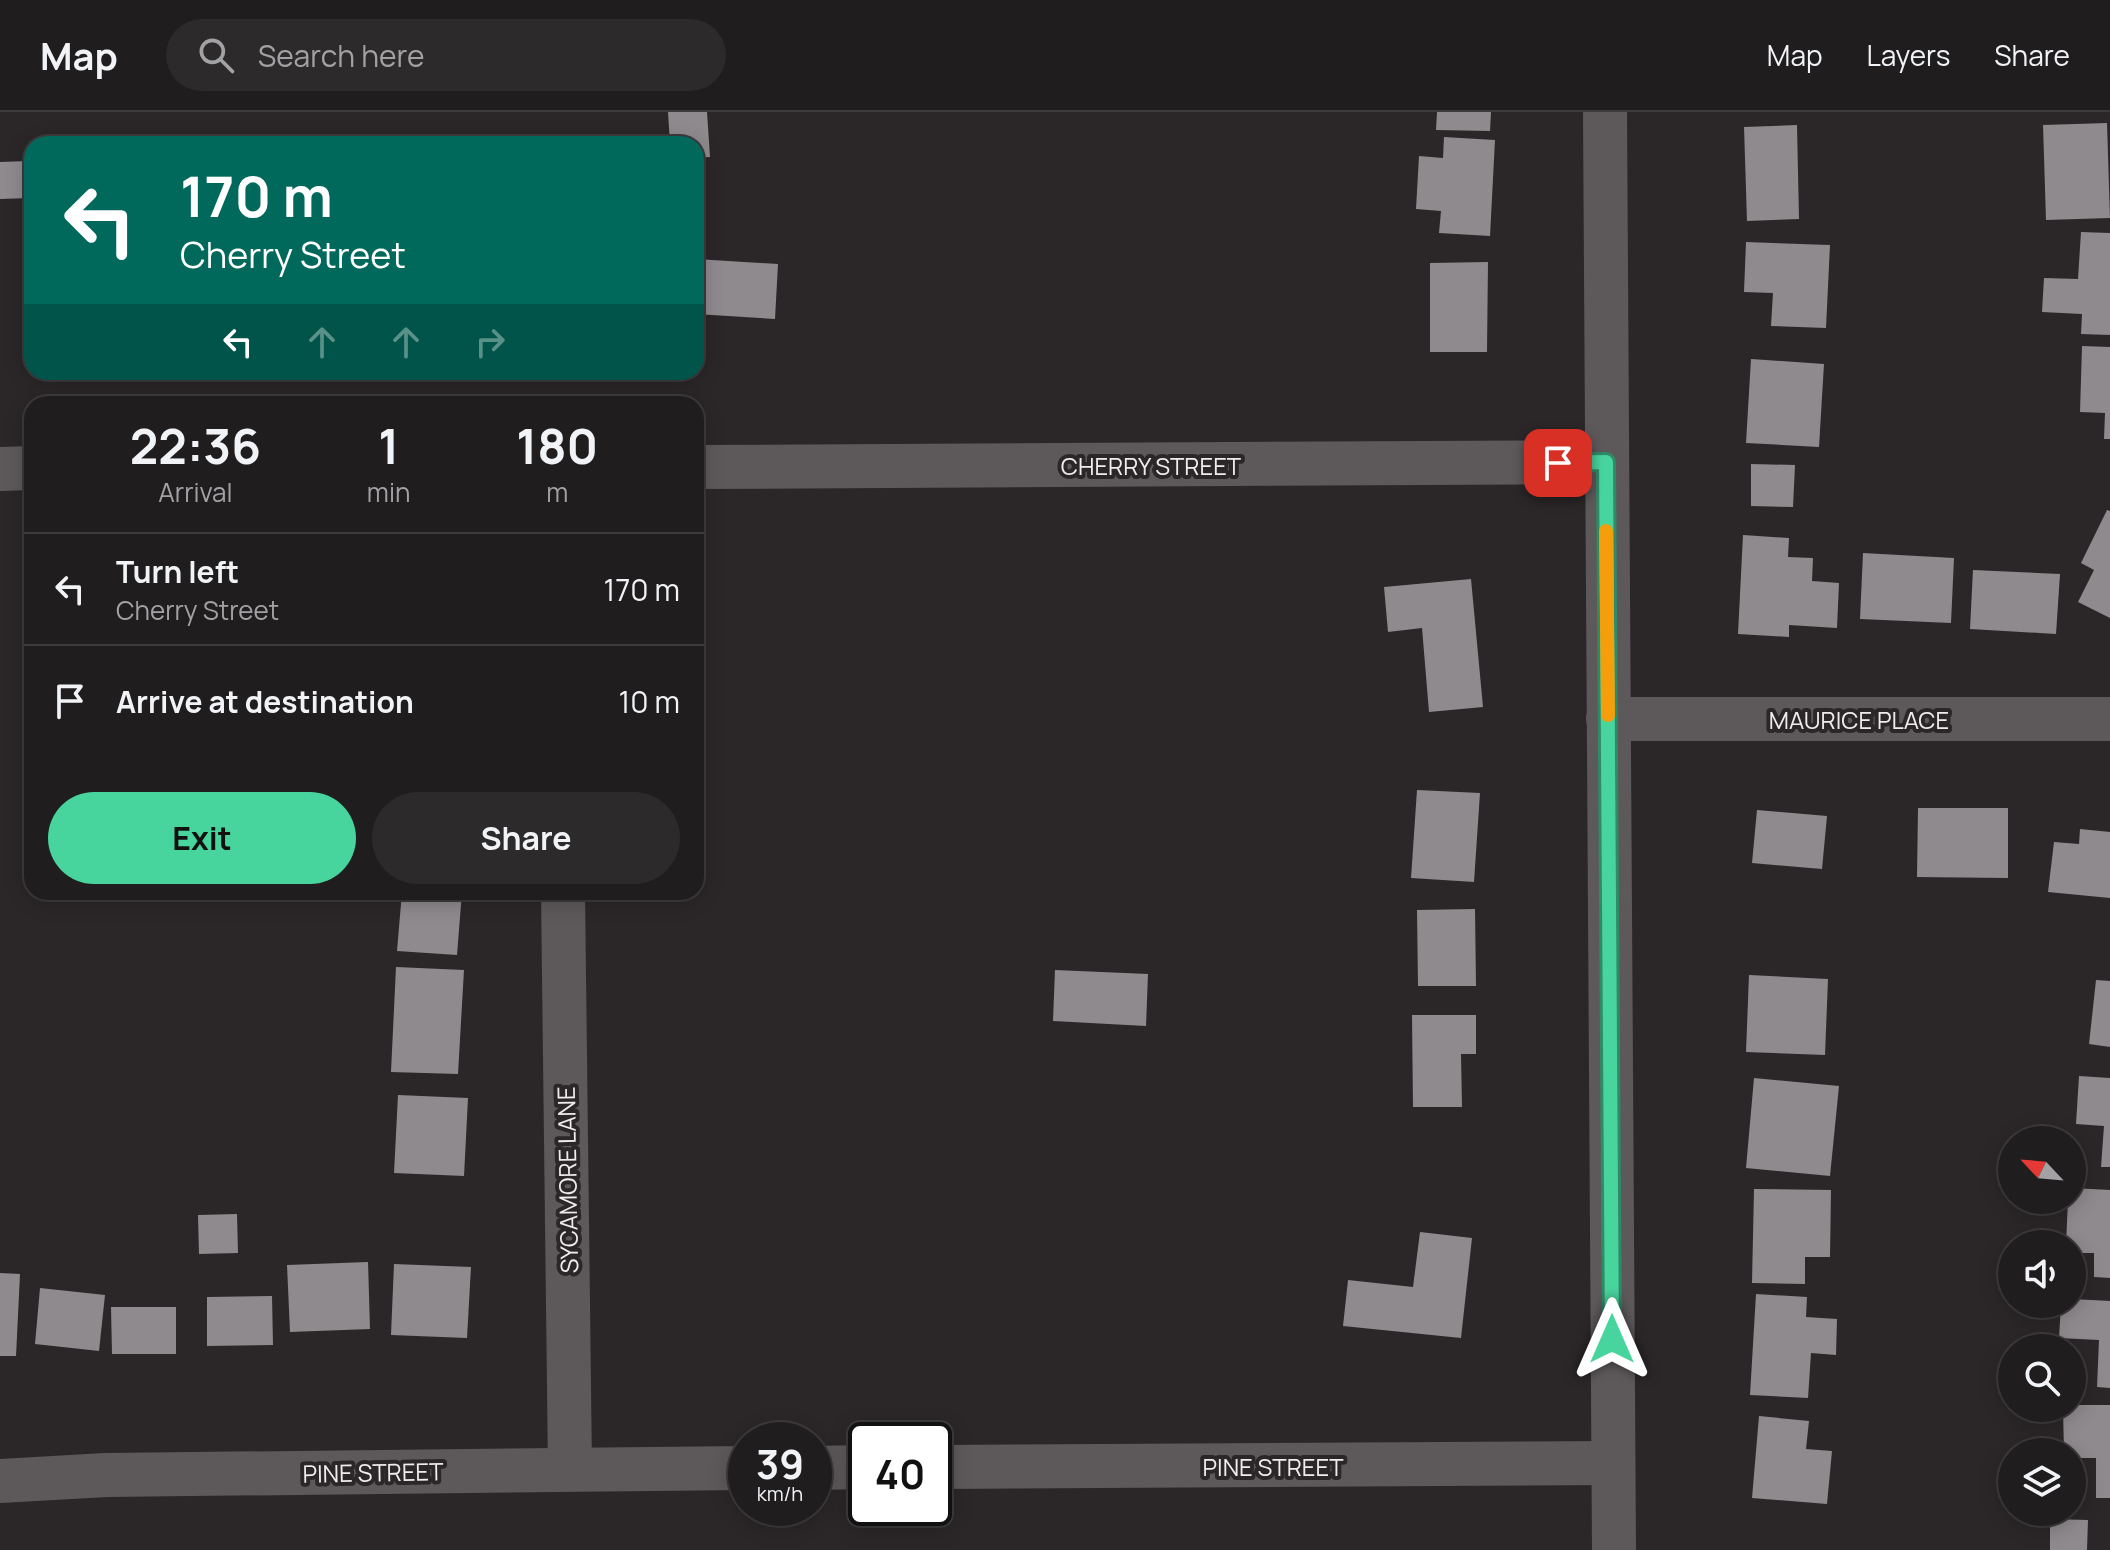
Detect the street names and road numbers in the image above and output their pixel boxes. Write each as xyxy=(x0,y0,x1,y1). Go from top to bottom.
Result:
street label: CHERRY STREET xyxy=(1061,449,1242,482)
street label: MAURICE PLACE xyxy=(1769,703,1949,736)
street label: SYCAMORE LANE xyxy=(549,1086,585,1274)
street label: PINE STREET xyxy=(1203,1450,1344,1483)
street label: PINE STREET xyxy=(302,1454,444,1490)

